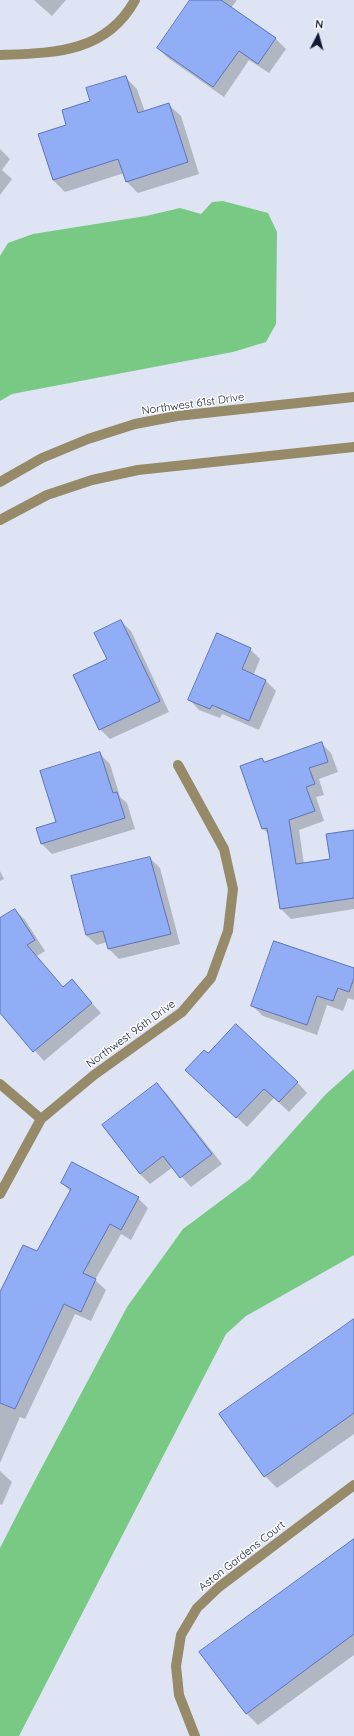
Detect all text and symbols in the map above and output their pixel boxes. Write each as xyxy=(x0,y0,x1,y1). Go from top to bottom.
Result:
north arrow xyxy=(298,16,338,56)
text: N xyxy=(314,17,324,31)
street label: Northwest 61st Drive xyxy=(141,390,245,418)
street label: Northwest 96th Drive xyxy=(84,997,178,1071)
street label: Aston Gardens Court xyxy=(196,1518,288,1594)

